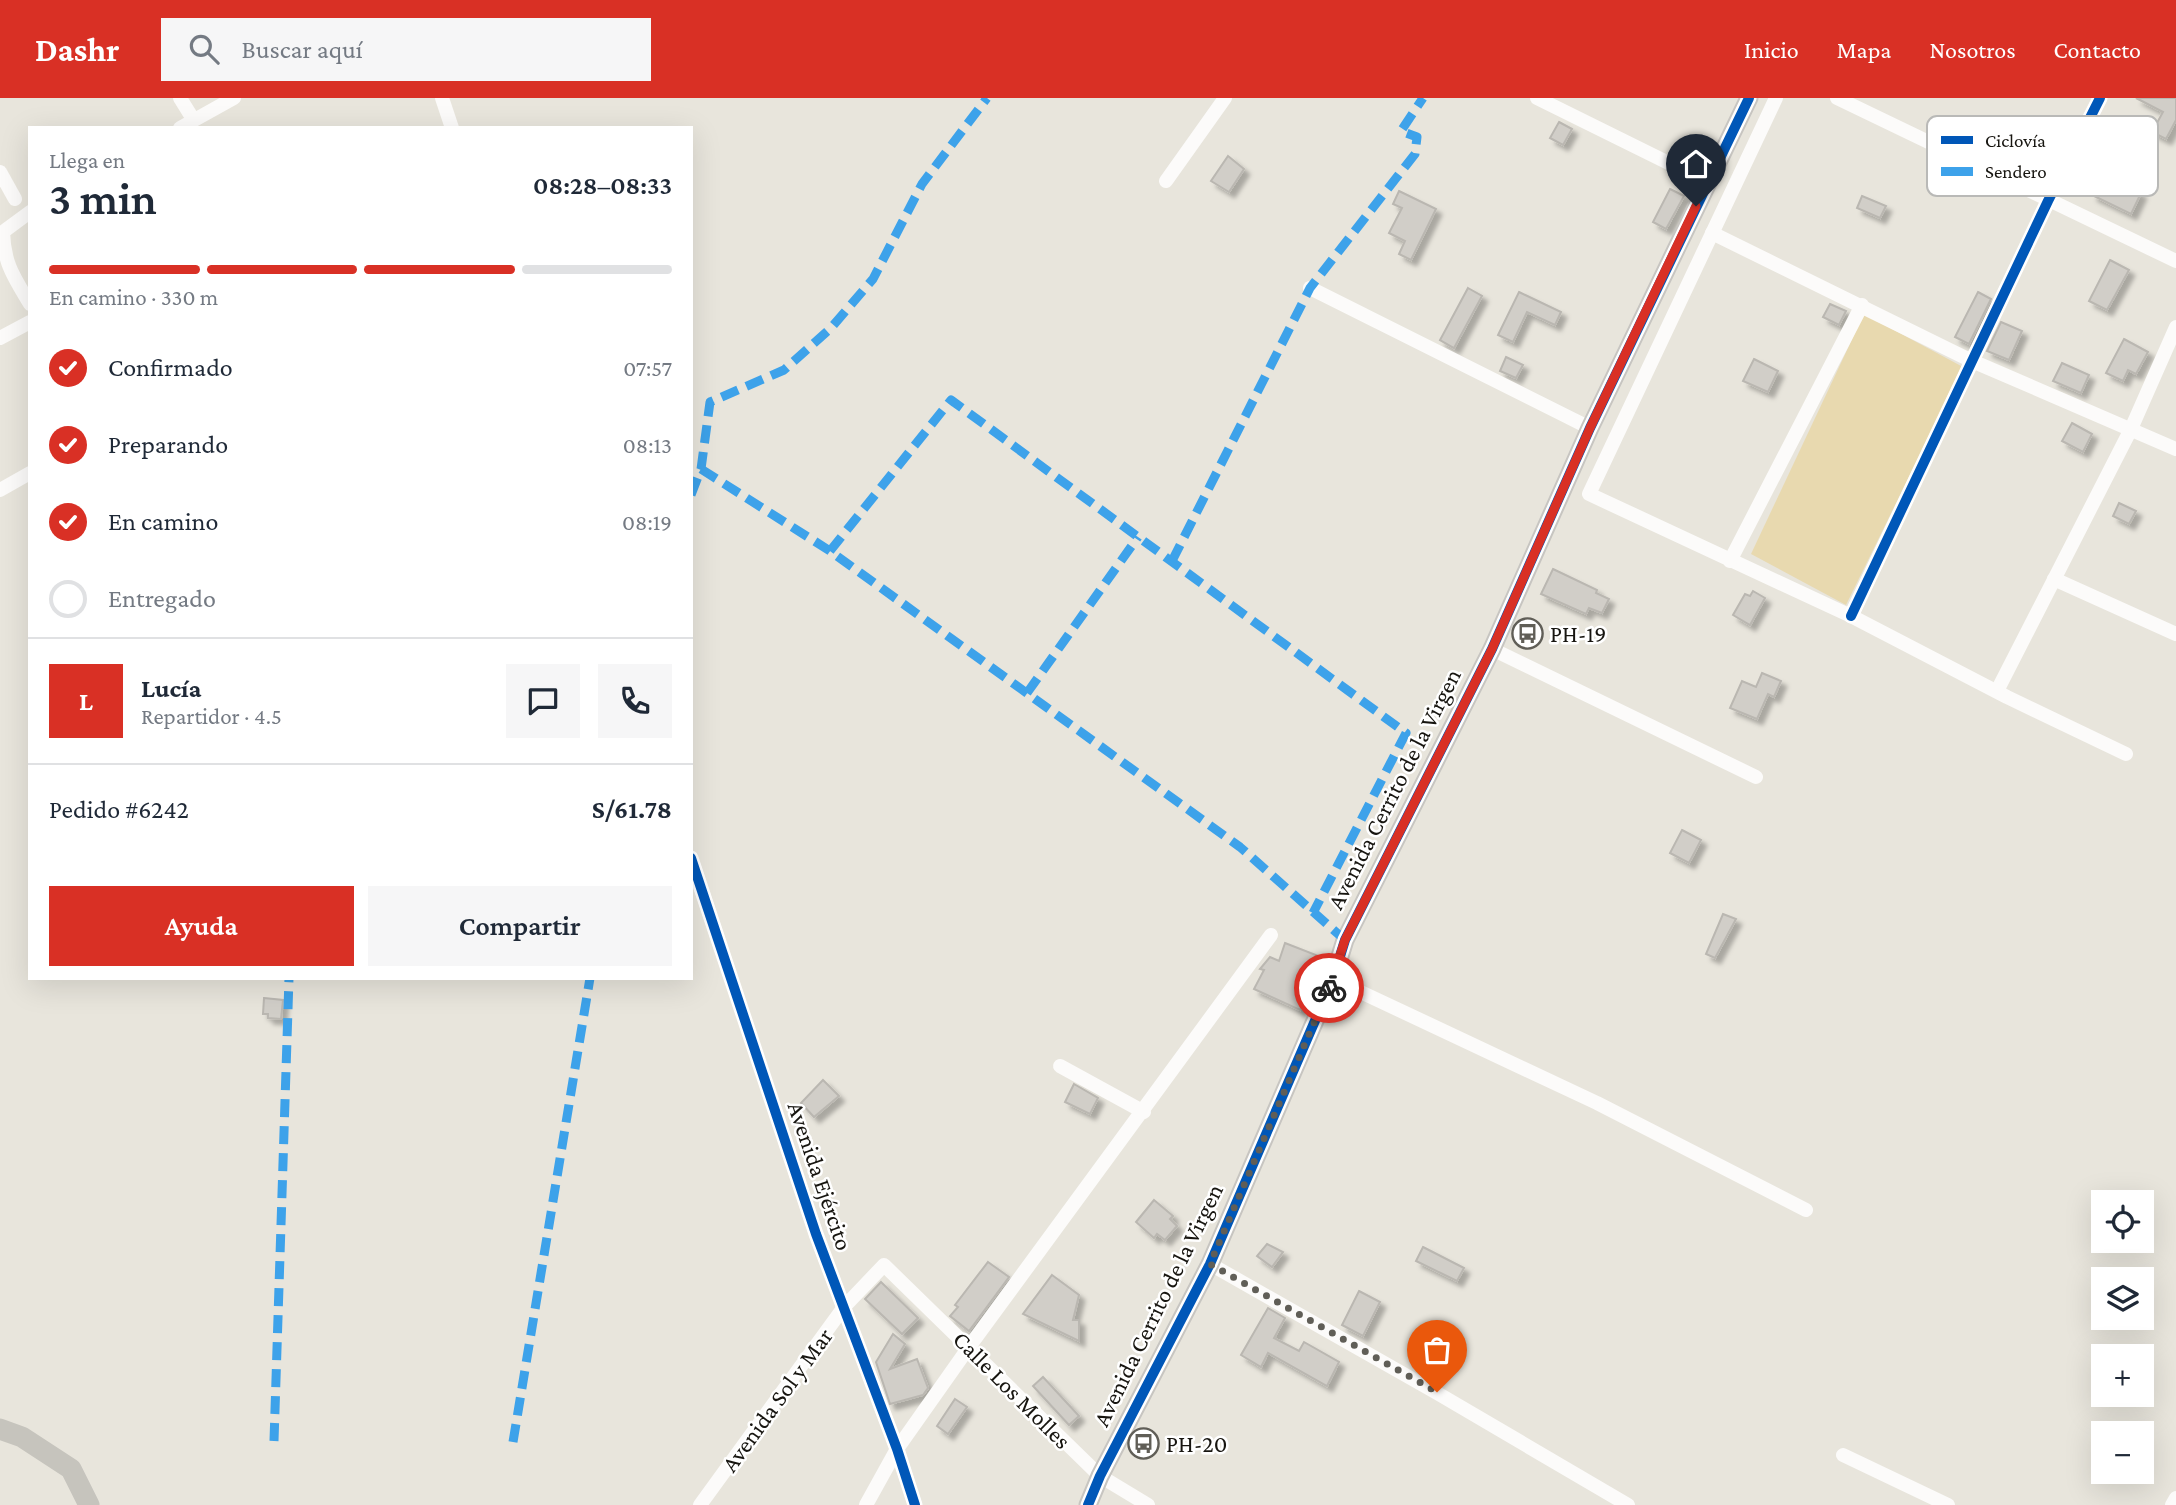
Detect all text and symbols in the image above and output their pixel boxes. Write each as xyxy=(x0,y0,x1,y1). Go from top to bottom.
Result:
search box xyxy=(161,18,651,81)
icon: search xyxy=(185,30,223,68)
text: Dashr xyxy=(35,31,119,68)
text: Buscar aquí xyxy=(241,35,363,64)
text: Inicio xyxy=(1744,36,1799,63)
text: Mapa xyxy=(1837,36,1891,63)
text: Nosotros xyxy=(1929,36,2016,63)
text: Contacto xyxy=(2054,36,2141,63)
legend xyxy=(1927,116,2158,196)
text: Ciclovía xyxy=(1985,130,2046,151)
pin xyxy=(1666,134,1726,206)
icon: home xyxy=(1677,145,1715,183)
text: Llega en xyxy=(49,147,125,173)
text: Sendero xyxy=(1985,161,2047,182)
text: 08:28–08:33 xyxy=(533,171,672,200)
text: 3 min xyxy=(49,173,157,224)
text: En camino · 330 m xyxy=(49,284,218,310)
icon: check xyxy=(49,349,87,387)
text: Confirmado xyxy=(108,353,233,382)
text: 07:57 xyxy=(623,355,672,381)
icon: check xyxy=(49,426,87,464)
text: Preparando xyxy=(108,430,228,459)
text: 08:13 xyxy=(623,432,672,458)
icon: check xyxy=(49,503,87,541)
text: En camino xyxy=(108,507,218,536)
text: 08:19 xyxy=(622,509,672,535)
text: Entregado xyxy=(108,584,216,613)
bus stop icon: PH-19 xyxy=(1510,617,1544,651)
place label: PH-19 xyxy=(1550,620,1606,647)
button: chat xyxy=(506,664,580,738)
button: phone xyxy=(598,664,672,738)
street label: Avenida Cerrito de la Virgen xyxy=(1321,664,1466,914)
text: Lucía xyxy=(141,674,201,703)
text: L xyxy=(79,687,93,716)
text: Repartidor · 4.5 xyxy=(141,703,282,729)
text: Pedido #6242 xyxy=(49,795,189,824)
text: S/61.78 xyxy=(592,795,672,824)
button: Ayuda xyxy=(49,886,354,966)
button: Compartir xyxy=(368,886,672,966)
courier xyxy=(1294,953,1364,1023)
icon: bike xyxy=(1310,969,1348,1007)
street label: Avenida Ejército xyxy=(782,1098,859,1254)
street label: Avenida Cerrito de la Virgen xyxy=(1087,1179,1228,1430)
map controls xyxy=(2091,1190,2154,1484)
button: locate xyxy=(2091,1190,2154,1253)
button: layers xyxy=(2091,1267,2154,1330)
pin xyxy=(1407,1320,1467,1392)
street label: Avenida Sol y Mar xyxy=(715,1322,838,1477)
street label: Calle Los Molles xyxy=(948,1325,1077,1454)
icon: bag xyxy=(1418,1331,1456,1369)
button: + xyxy=(2091,1344,2154,1407)
button: − xyxy=(2091,1421,2154,1484)
bus stop icon: PH-20 xyxy=(1126,1427,1160,1461)
place label: PH-20 xyxy=(1166,1430,1227,1457)

